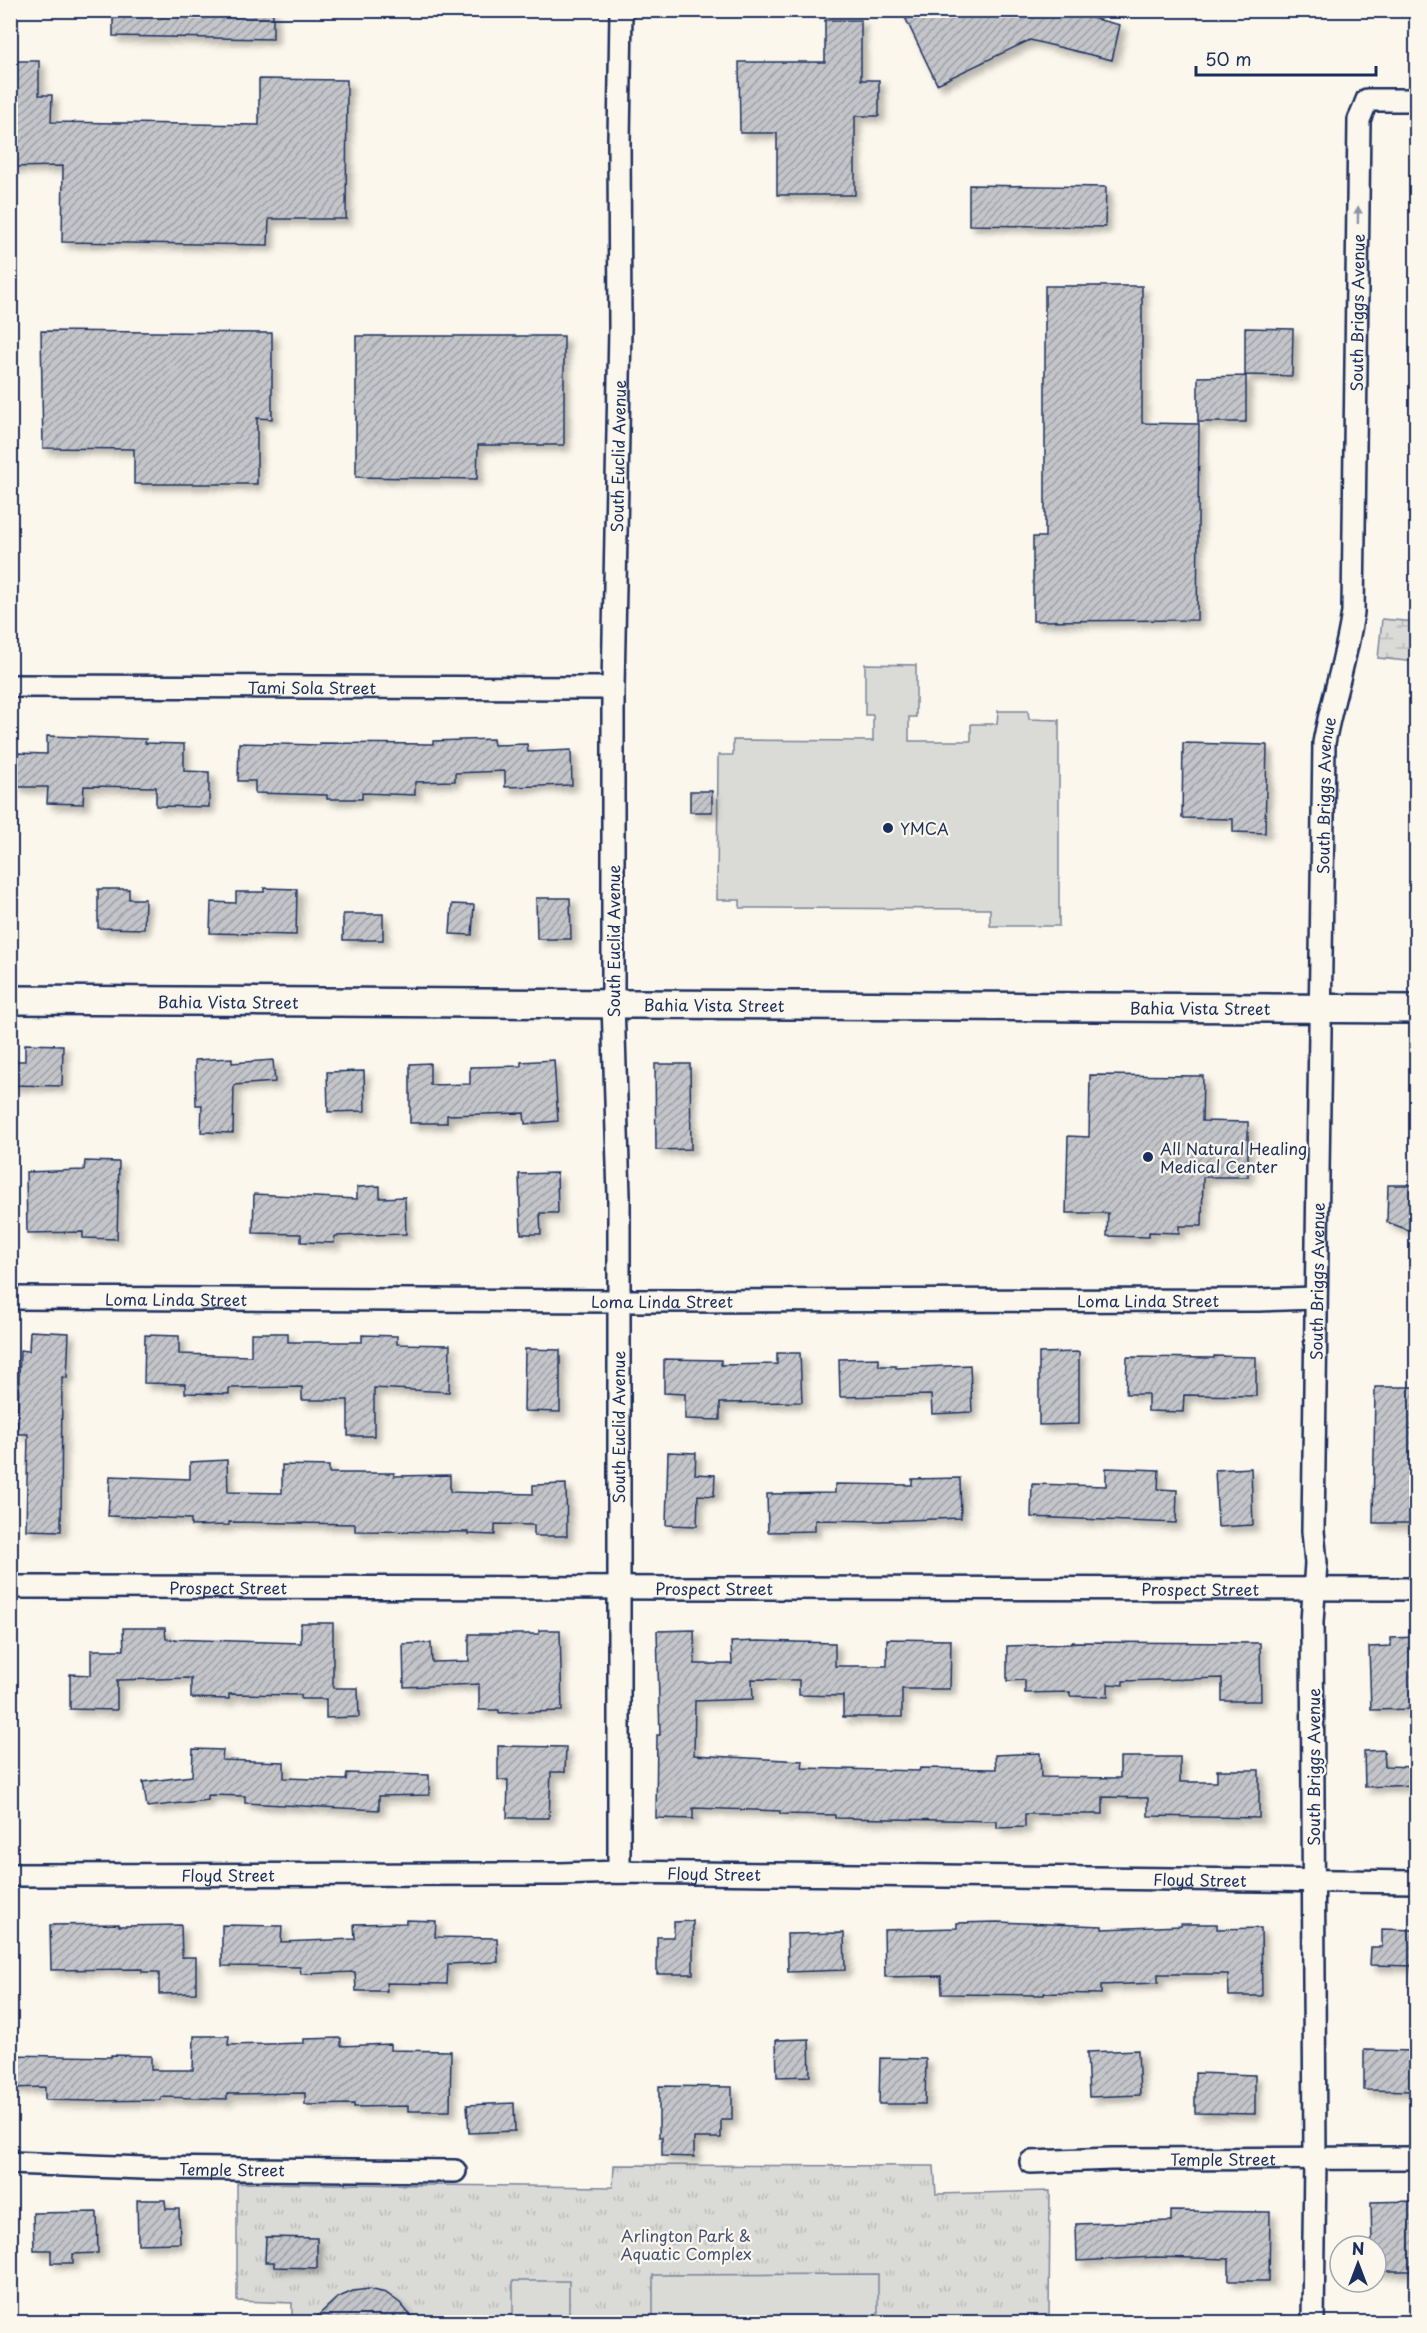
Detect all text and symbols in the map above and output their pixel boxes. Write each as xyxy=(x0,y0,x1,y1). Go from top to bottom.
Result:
scale bar xyxy=(1196,39,1376,77)
text: 50 m xyxy=(1205,45,1252,72)
one-way arrow xyxy=(1353,205,1363,224)
street label: South Briggs Avenue xyxy=(1344,233,1370,392)
street label: South Euclid Avenue xyxy=(604,379,631,533)
street label: Tami Sola Street xyxy=(248,675,377,699)
street label: South Briggs Avenue xyxy=(1310,714,1341,874)
place label: YMCA xyxy=(900,816,949,840)
marker: YMCA xyxy=(881,821,895,835)
street label: South Euclid Avenue xyxy=(601,865,625,1017)
street label: Bahia Vista Street xyxy=(157,989,299,1014)
street label: Bahia Vista Street xyxy=(643,992,785,1017)
street label: Bahia Vista Street xyxy=(1129,995,1271,1020)
place label: All Natural Healing Medical Center xyxy=(1160,1136,1307,1178)
marker: All Natural Healing Medical Center xyxy=(1141,1150,1155,1164)
street label: South Briggs Avenue xyxy=(1303,1202,1330,1360)
street label: Loma Linda Street xyxy=(105,1286,247,1311)
street label: Loma Linda Street xyxy=(1077,1288,1219,1312)
street label: Loma Linda Street xyxy=(591,1289,733,1313)
street label: South Euclid Avenue xyxy=(606,1351,630,1503)
street label: Prospect Street xyxy=(169,1575,288,1599)
street label: Prospect Street xyxy=(655,1576,774,1600)
street label: Prospect Street xyxy=(1141,1577,1260,1601)
street label: South Briggs Avenue xyxy=(1301,1688,1325,1846)
street label: Floyd Street xyxy=(667,1861,761,1886)
street label: Floyd Street xyxy=(181,1863,275,1887)
street label: Floyd Street xyxy=(1153,1867,1247,1892)
street label: Temple Street xyxy=(1170,2146,1276,2171)
street label: Temple Street xyxy=(179,2156,285,2181)
park label: Arlington Park & Aquatic Complex xyxy=(620,2223,752,2265)
north arrow xyxy=(1328,2234,1388,2294)
text: N xyxy=(1352,2236,1364,2260)

